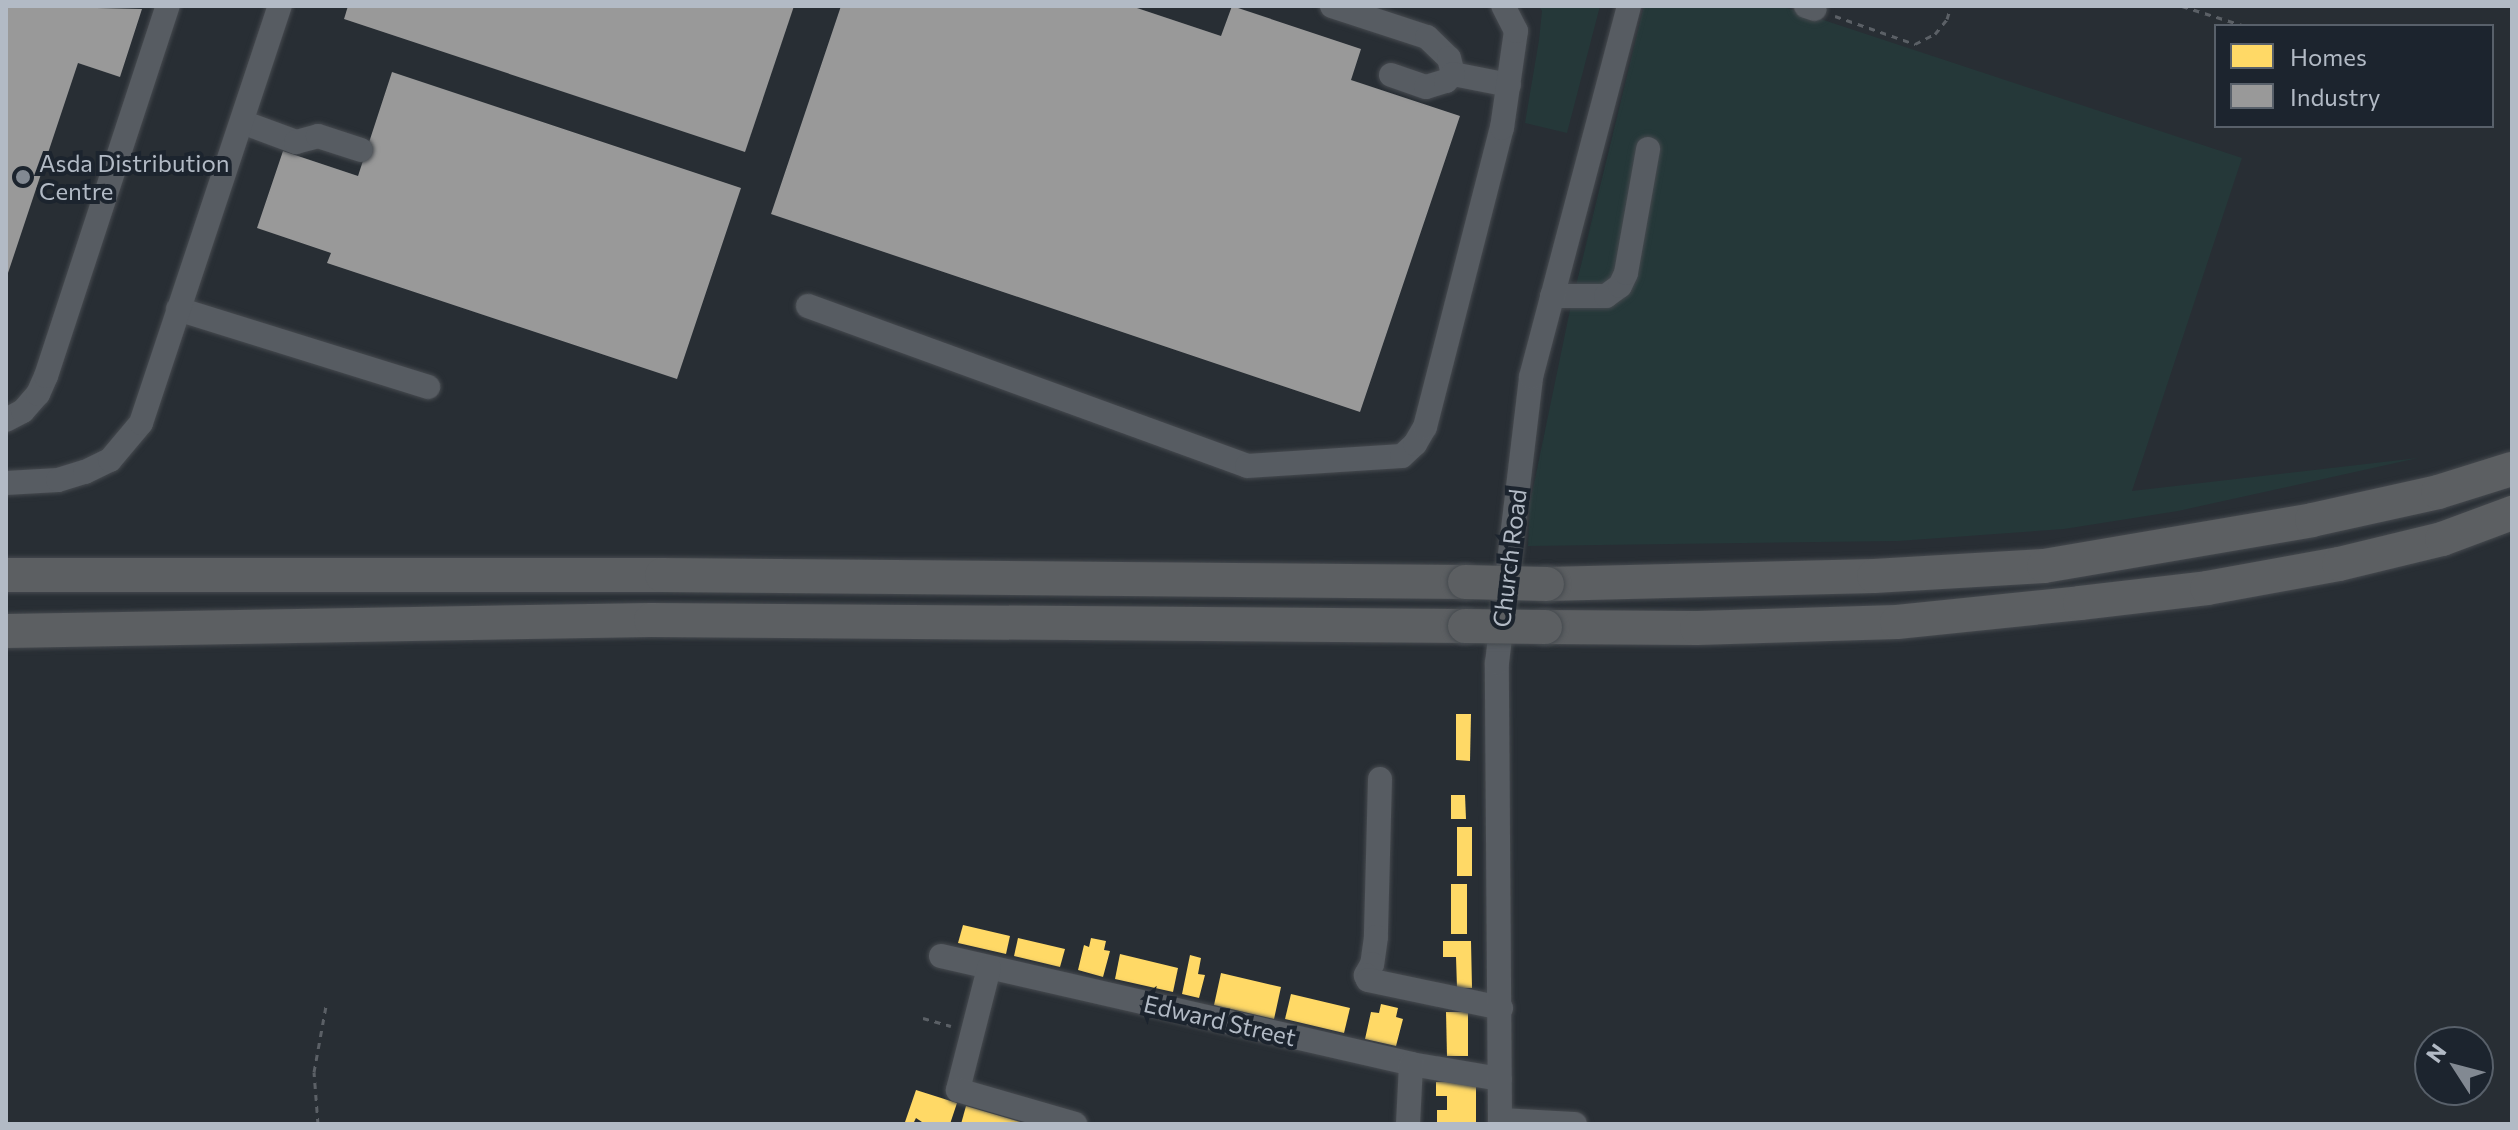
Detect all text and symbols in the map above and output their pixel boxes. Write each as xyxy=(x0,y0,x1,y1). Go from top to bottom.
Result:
legend xyxy=(2214,24,2494,128)
text: Homes xyxy=(2290,42,2367,71)
text: Industry xyxy=(2290,82,2380,111)
place label: Asda Distribution Centre xyxy=(39,149,229,205)
marker: Asda Distribution Centre xyxy=(14,168,32,186)
street label: Church Road xyxy=(1486,487,1532,629)
street label: Edward Street xyxy=(1141,989,1299,1051)
north arrow xyxy=(2414,1026,2494,1106)
text: N xyxy=(2420,1038,2452,1067)

